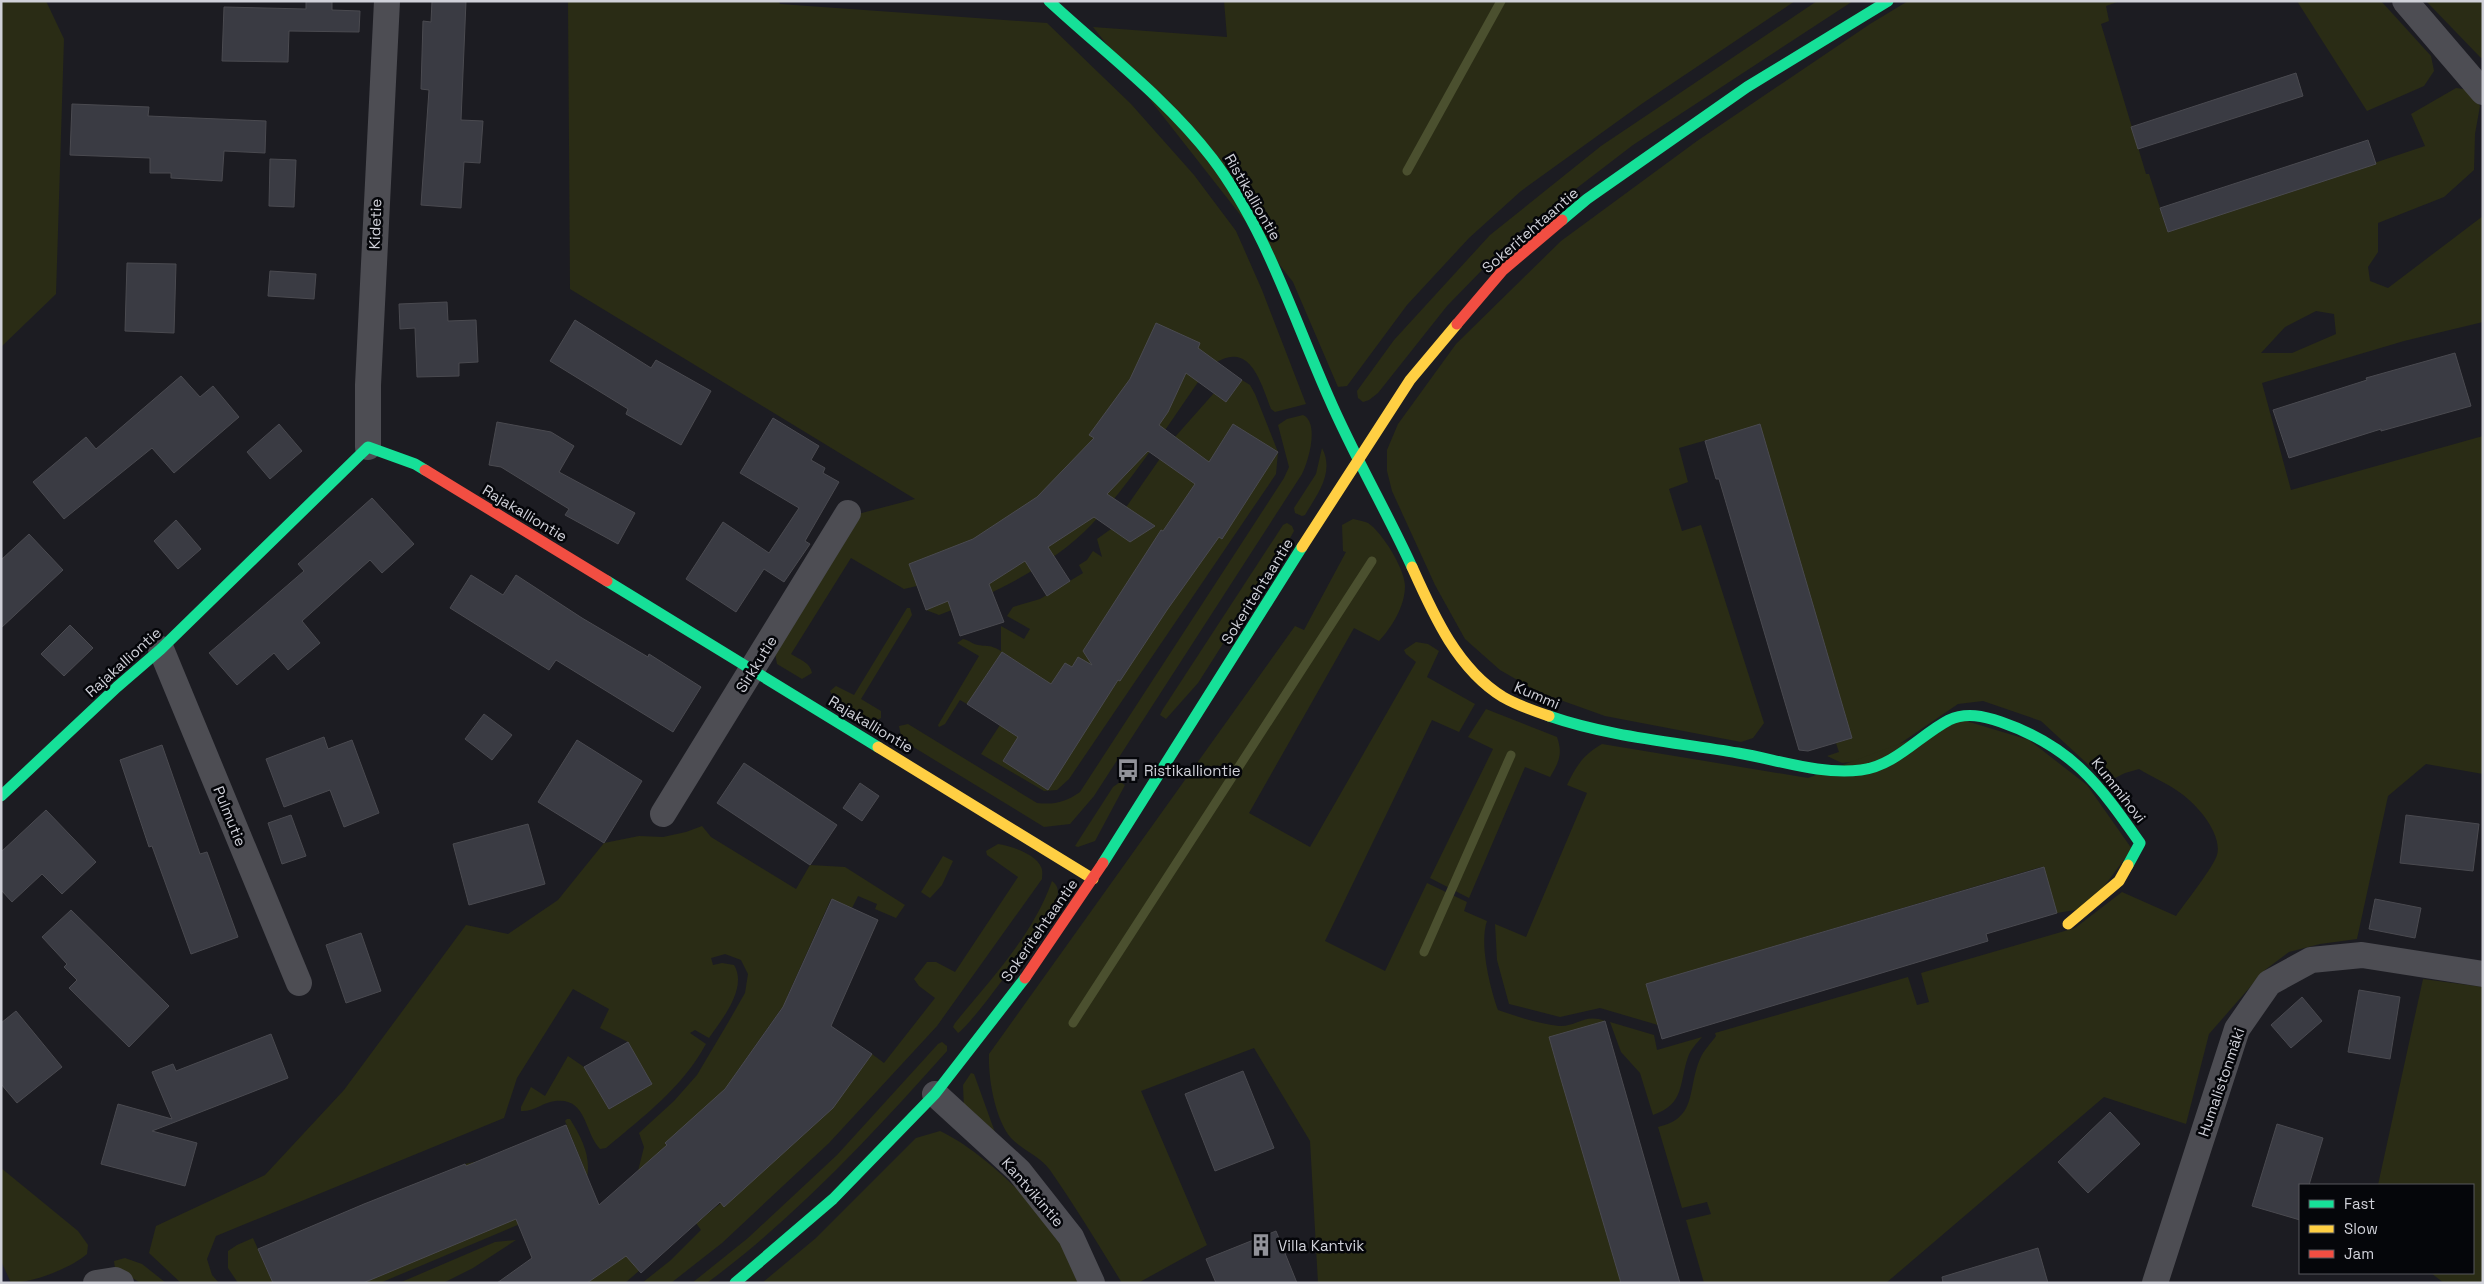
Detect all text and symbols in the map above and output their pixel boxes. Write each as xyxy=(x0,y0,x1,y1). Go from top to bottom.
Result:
street label: Ristikalliontie xyxy=(1221,150,1285,244)
street label: Sokeritehtaantie xyxy=(1478,183,1582,277)
street label: Kidetie xyxy=(365,198,385,250)
street label: Rajakalliontie xyxy=(479,480,571,546)
street label: Sokeritehtaantie xyxy=(1217,534,1297,648)
street label: Rajakalliontie xyxy=(81,623,165,701)
street label: Sirkkutie xyxy=(731,632,781,696)
street label: Kummi xyxy=(1511,677,1563,713)
street label: Rajakalliontie xyxy=(825,691,917,757)
street label: Kummihovi xyxy=(2088,754,2150,826)
bus stop icon: Ristikalliontie xyxy=(1115,757,1141,783)
place label: Ristikalliontie xyxy=(1144,761,1241,780)
street label: Pulmutie xyxy=(209,783,251,849)
street label: Sokeritehtaantie xyxy=(996,875,1082,985)
street label: Humalistonmäki xyxy=(2193,1025,2249,1139)
street label: Kantvikintie xyxy=(998,1153,1068,1231)
legend xyxy=(2299,1184,2474,1274)
text: Fast xyxy=(2344,1194,2375,1213)
text: Slow xyxy=(2344,1219,2378,1238)
building icon: Villa Kantvik xyxy=(1248,1232,1274,1258)
place label: Villa Kantvik xyxy=(1278,1236,1364,1255)
text: Jam xyxy=(2344,1244,2374,1263)

